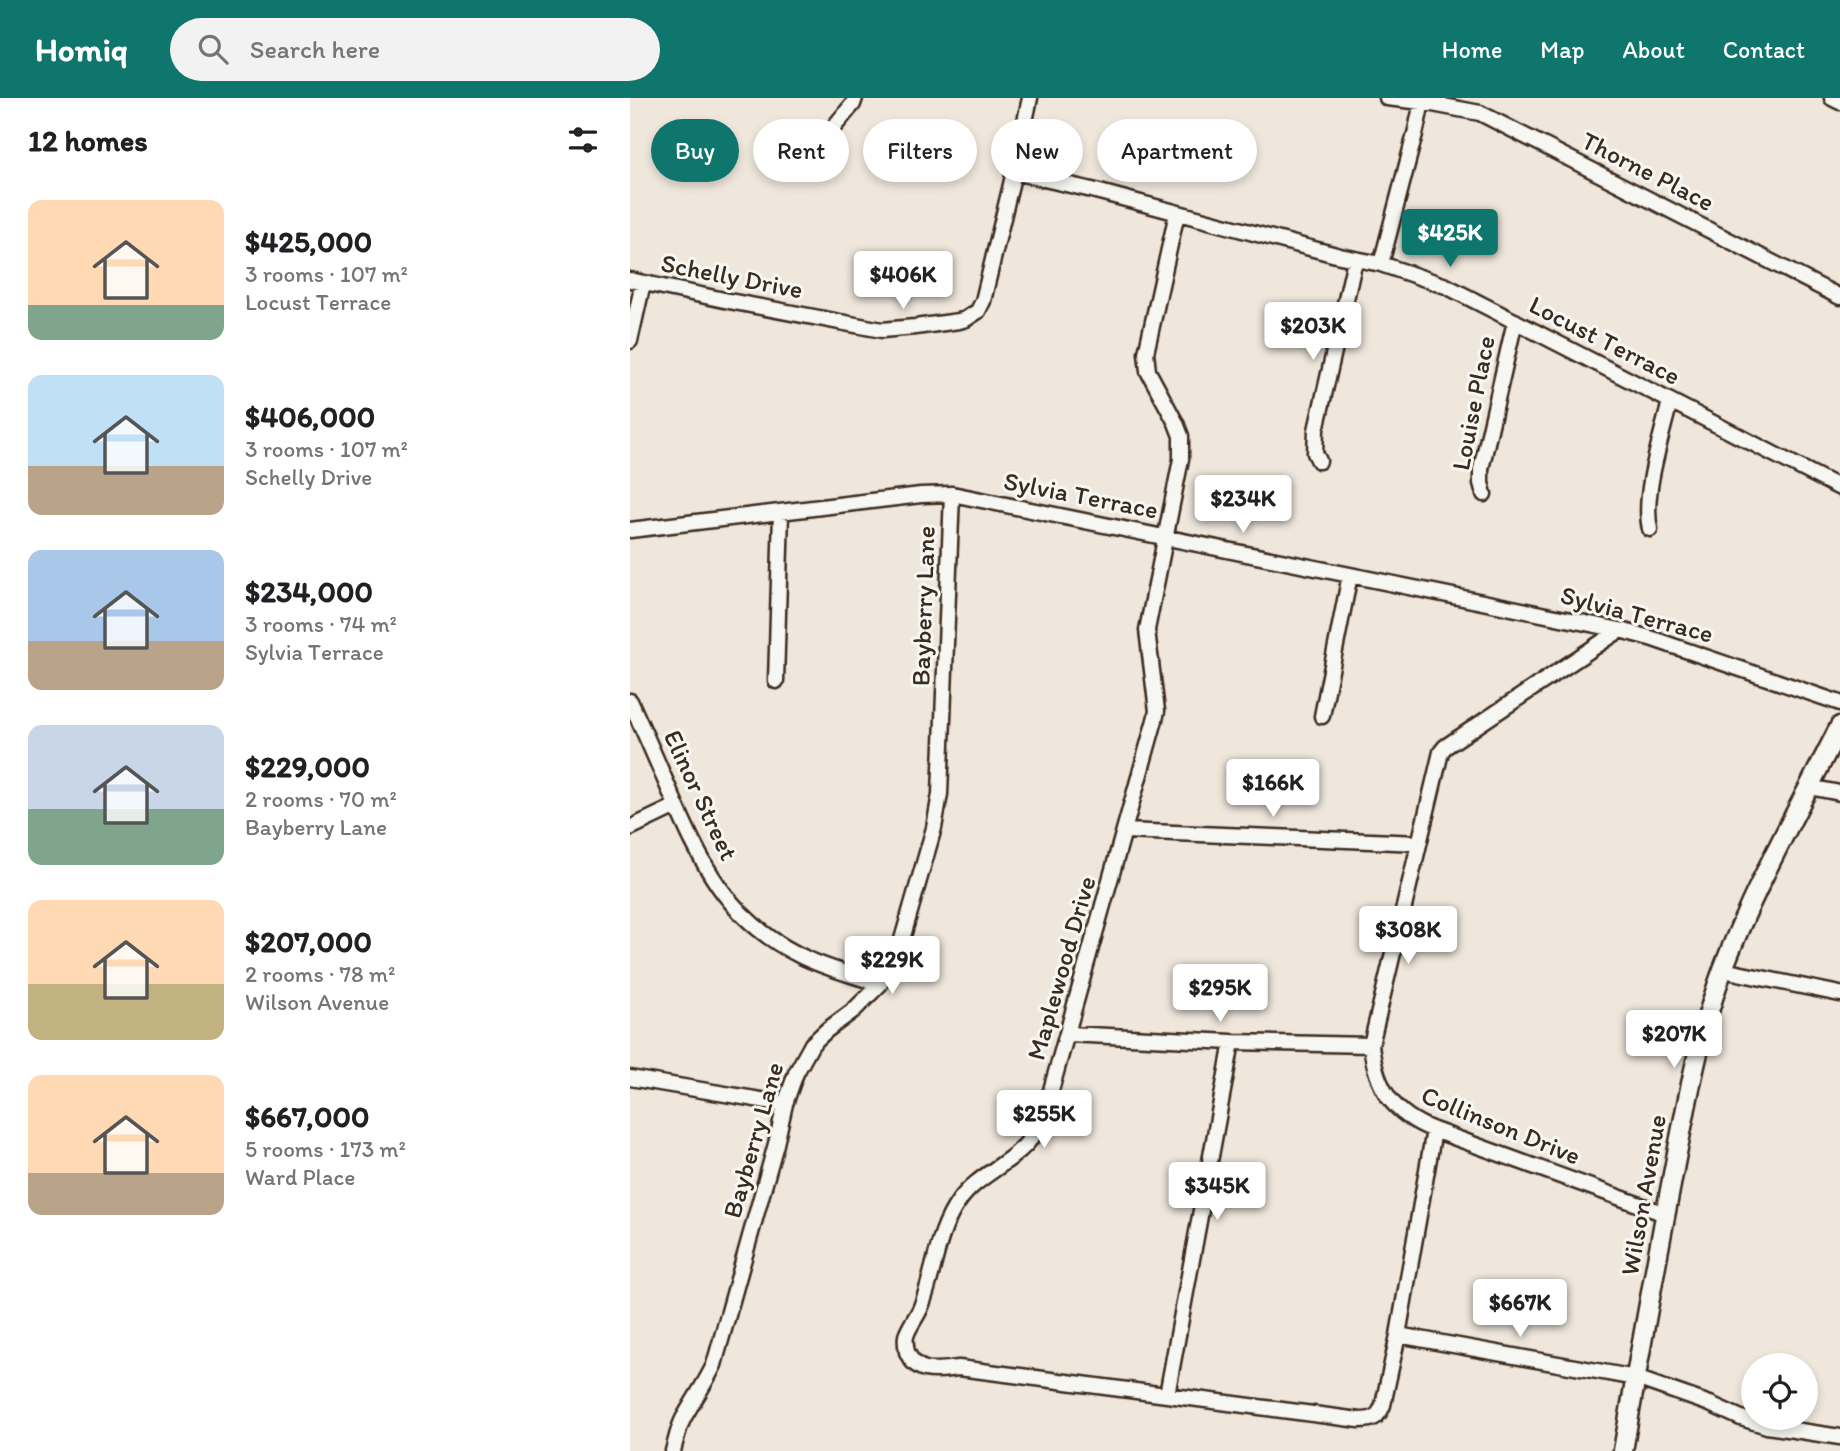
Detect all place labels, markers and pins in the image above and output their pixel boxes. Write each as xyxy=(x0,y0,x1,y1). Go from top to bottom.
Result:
pin: $425K xyxy=(1401,209,1499,269)
pin: $406K xyxy=(854,252,952,311)
pin: $203K xyxy=(1264,302,1362,362)
pin: $234K xyxy=(1194,476,1292,535)
pin: $166K xyxy=(1224,760,1322,819)
pin: $308K xyxy=(1359,906,1457,966)
pin: $229K xyxy=(843,936,941,996)
pin: $295K xyxy=(1171,964,1269,1024)
pin: $207K xyxy=(1625,1010,1723,1070)
pin: $255K xyxy=(995,1090,1093,1150)
pin: $345K xyxy=(1168,1162,1266,1222)
pin: $667K xyxy=(1471,1280,1569,1339)

